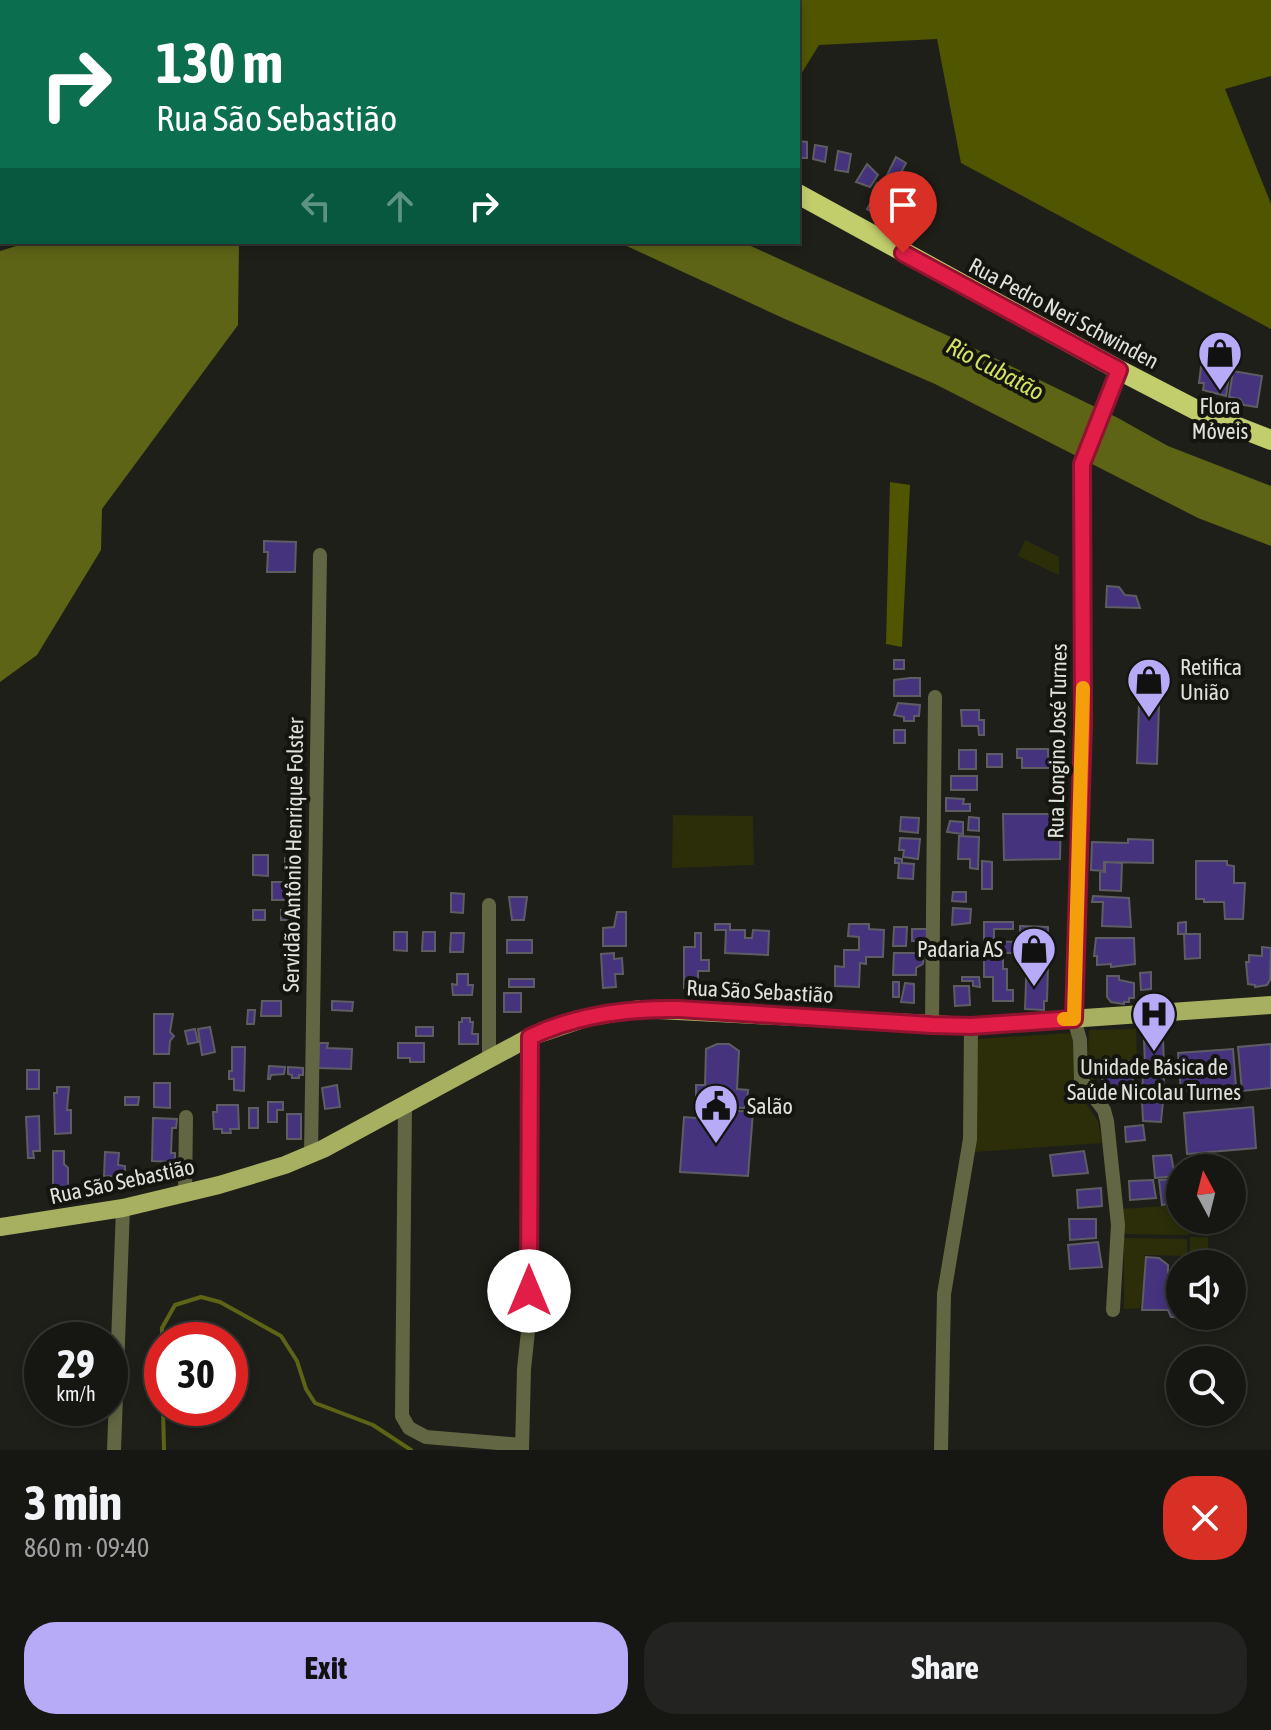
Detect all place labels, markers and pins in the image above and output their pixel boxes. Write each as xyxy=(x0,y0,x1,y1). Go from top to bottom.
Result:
pin xyxy=(869,171,937,253)
shop icon: Flora Móveis xyxy=(1196,329,1244,392)
place label: Flora Móveis xyxy=(1192,393,1248,444)
place label: Retifica União xyxy=(1180,654,1242,705)
shop icon: Retifica União xyxy=(1125,656,1173,719)
shop icon: Padaria AS xyxy=(1010,925,1058,988)
place label: Padaria AS xyxy=(917,936,1003,962)
hospital icon: Unidade Básica de Saúde Nicolau Turnes xyxy=(1130,990,1178,1053)
place label: Unidade Básica de Saúde Nicolau Turnes xyxy=(1067,1054,1241,1105)
public building icon: Salão xyxy=(692,1082,740,1145)
place label: Salão xyxy=(747,1093,793,1119)

